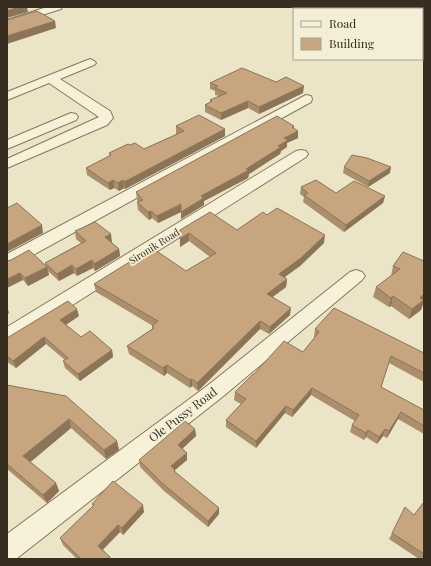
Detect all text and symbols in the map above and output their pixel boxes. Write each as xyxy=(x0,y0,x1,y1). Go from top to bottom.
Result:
legend xyxy=(293,8,423,60)
text: Road xyxy=(329,15,356,31)
text: Building xyxy=(329,35,375,51)
street label: Sironik Road xyxy=(126,225,182,267)
street label: Ole Pussy Road xyxy=(145,383,220,445)

